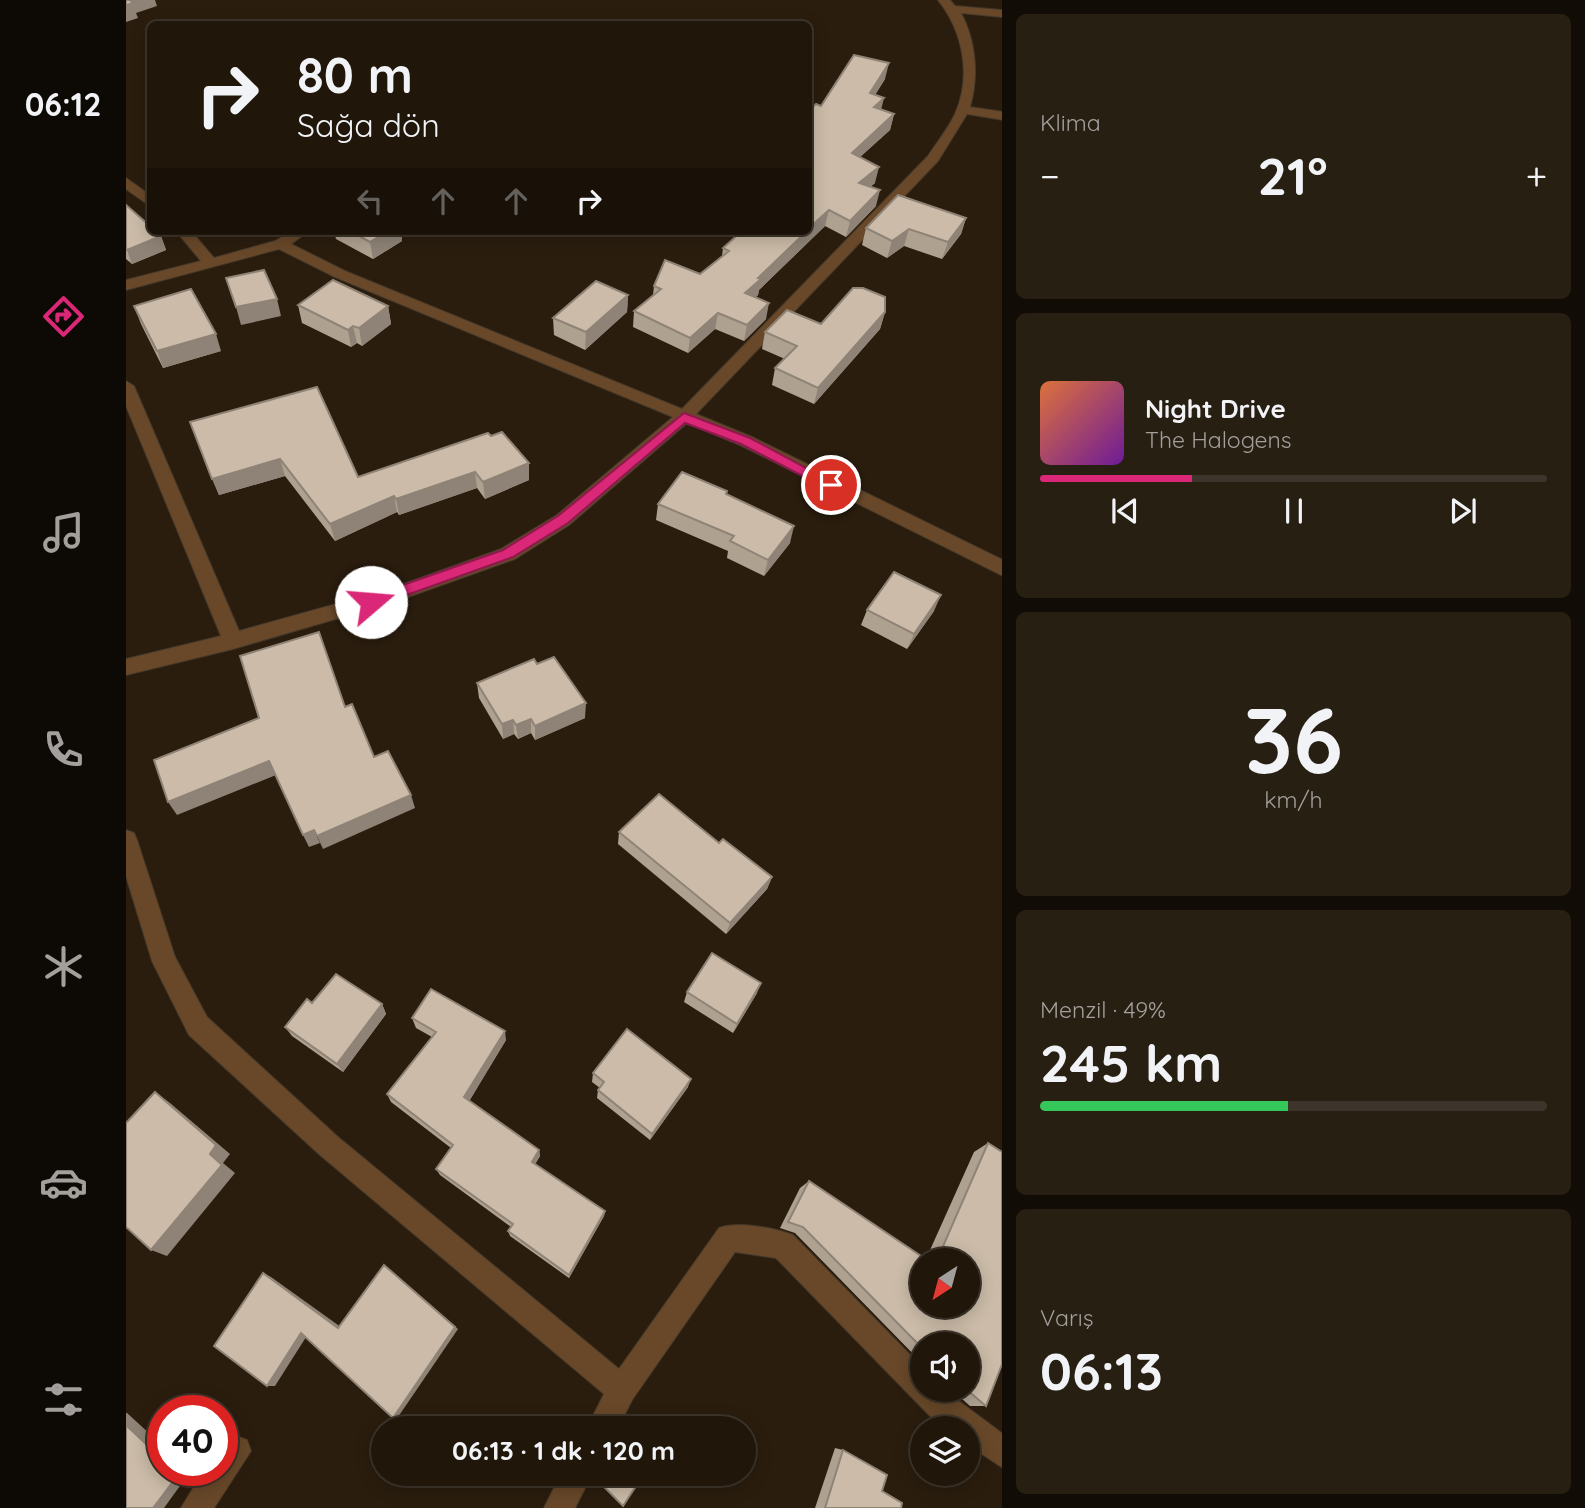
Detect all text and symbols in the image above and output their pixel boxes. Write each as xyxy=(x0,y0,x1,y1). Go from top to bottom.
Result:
text: 80 m xyxy=(297,44,413,105)
icon: right xyxy=(182,49,273,140)
text: 06:12 xyxy=(25,84,101,124)
text: Sağa dön xyxy=(297,105,440,145)
text: Klima xyxy=(1040,108,1101,137)
text: 21° xyxy=(1258,143,1328,208)
text: − xyxy=(1040,152,1060,200)
text: + xyxy=(1526,152,1547,200)
icon: left xyxy=(351,182,389,220)
icon: ahead xyxy=(424,182,462,220)
icon: ahead xyxy=(497,182,535,220)
icon: right xyxy=(570,182,608,220)
icon: directions xyxy=(39,292,88,341)
text: Night Drive xyxy=(1145,392,1286,425)
text: The Halogens xyxy=(1145,425,1292,454)
pin xyxy=(801,455,861,515)
icon: arrive xyxy=(812,466,850,504)
icon: previous xyxy=(1106,492,1144,530)
icon: pause xyxy=(1275,492,1313,530)
icon: next xyxy=(1444,492,1482,530)
icon: music xyxy=(39,508,88,557)
position arrow xyxy=(334,565,408,639)
text: 36 xyxy=(1244,682,1343,796)
icon: phone xyxy=(39,725,88,774)
text: km/h xyxy=(1264,785,1323,814)
icon: climate xyxy=(39,942,88,991)
text: Menzil · 49% xyxy=(1040,995,1166,1024)
text: 245 km xyxy=(1040,1030,1222,1095)
icon: car xyxy=(39,1158,88,1207)
north arrow xyxy=(910,1248,980,1318)
map controls xyxy=(910,1248,980,1486)
text: Varış xyxy=(1040,1303,1094,1332)
button: sound xyxy=(910,1332,980,1402)
text: 06:13 xyxy=(1040,1338,1163,1403)
icon: filters xyxy=(39,1375,88,1424)
speed limit sign: 40 xyxy=(147,1395,238,1486)
button: layers xyxy=(910,1416,980,1486)
text: 06:13 · 1 dk · 120 m xyxy=(452,1434,675,1467)

